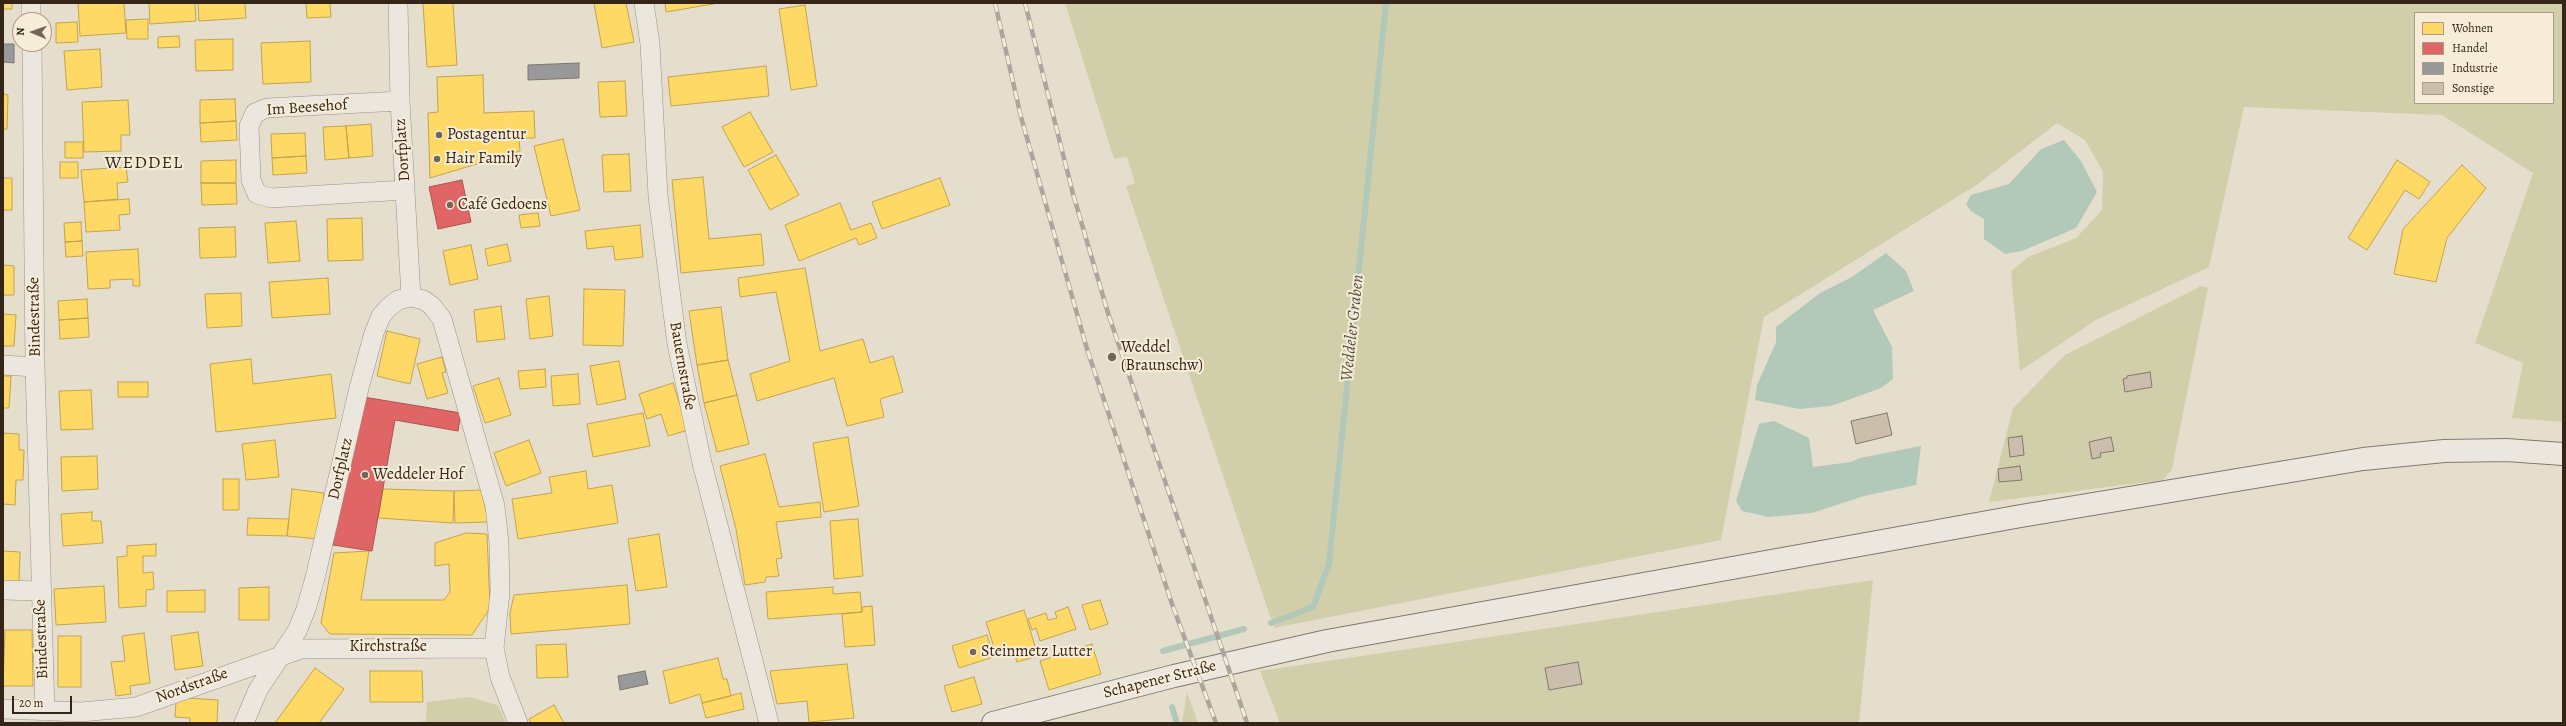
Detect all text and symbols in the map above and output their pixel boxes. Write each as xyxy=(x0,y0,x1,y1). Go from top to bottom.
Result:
north arrow xyxy=(12,12,52,52)
legend xyxy=(2414,12,2554,104)
text: Wohnen xyxy=(2452,20,2493,36)
text: N xyxy=(13,27,28,36)
text: Handel xyxy=(2452,40,2488,56)
text: Industrie xyxy=(2452,60,2498,76)
text: Sonstige xyxy=(2452,80,2494,96)
street label: Im Beesehof xyxy=(266,96,348,120)
street label: Dorfplatz xyxy=(391,118,415,182)
place label: Postagentur xyxy=(447,125,526,145)
marker: Postagentur xyxy=(434,130,444,140)
place label: Hair Family xyxy=(445,149,522,169)
district label: WEDDEL xyxy=(105,153,183,175)
marker: Hair Family xyxy=(432,154,442,164)
place label: Café Gedoens xyxy=(458,195,547,215)
marker: Café Gedoens xyxy=(445,200,455,210)
water label: Weddeler Graben xyxy=(1337,274,1369,382)
street label: Bindestraße xyxy=(25,277,45,357)
street label: Bauernstraße xyxy=(665,320,699,412)
place label: Weddel (Braunschw) xyxy=(1121,338,1203,376)
marker: Weddel (Braunschw) xyxy=(1106,351,1118,363)
street label: Dorfplatz xyxy=(325,436,357,502)
place label: Weddeler Hof xyxy=(373,465,464,485)
marker: Weddeler Hof xyxy=(360,470,370,480)
street label: Bindestraße xyxy=(31,599,53,679)
street label: Kirchstraße xyxy=(349,637,427,657)
place label: Steinmetz Lutter xyxy=(981,642,1092,662)
marker: Steinmetz Lutter xyxy=(968,647,978,657)
street label: Schapener Straße xyxy=(1102,657,1218,703)
street label: Nordstraße xyxy=(153,664,231,708)
scale bar xyxy=(14,688,74,714)
text: 20 m xyxy=(19,695,43,711)

